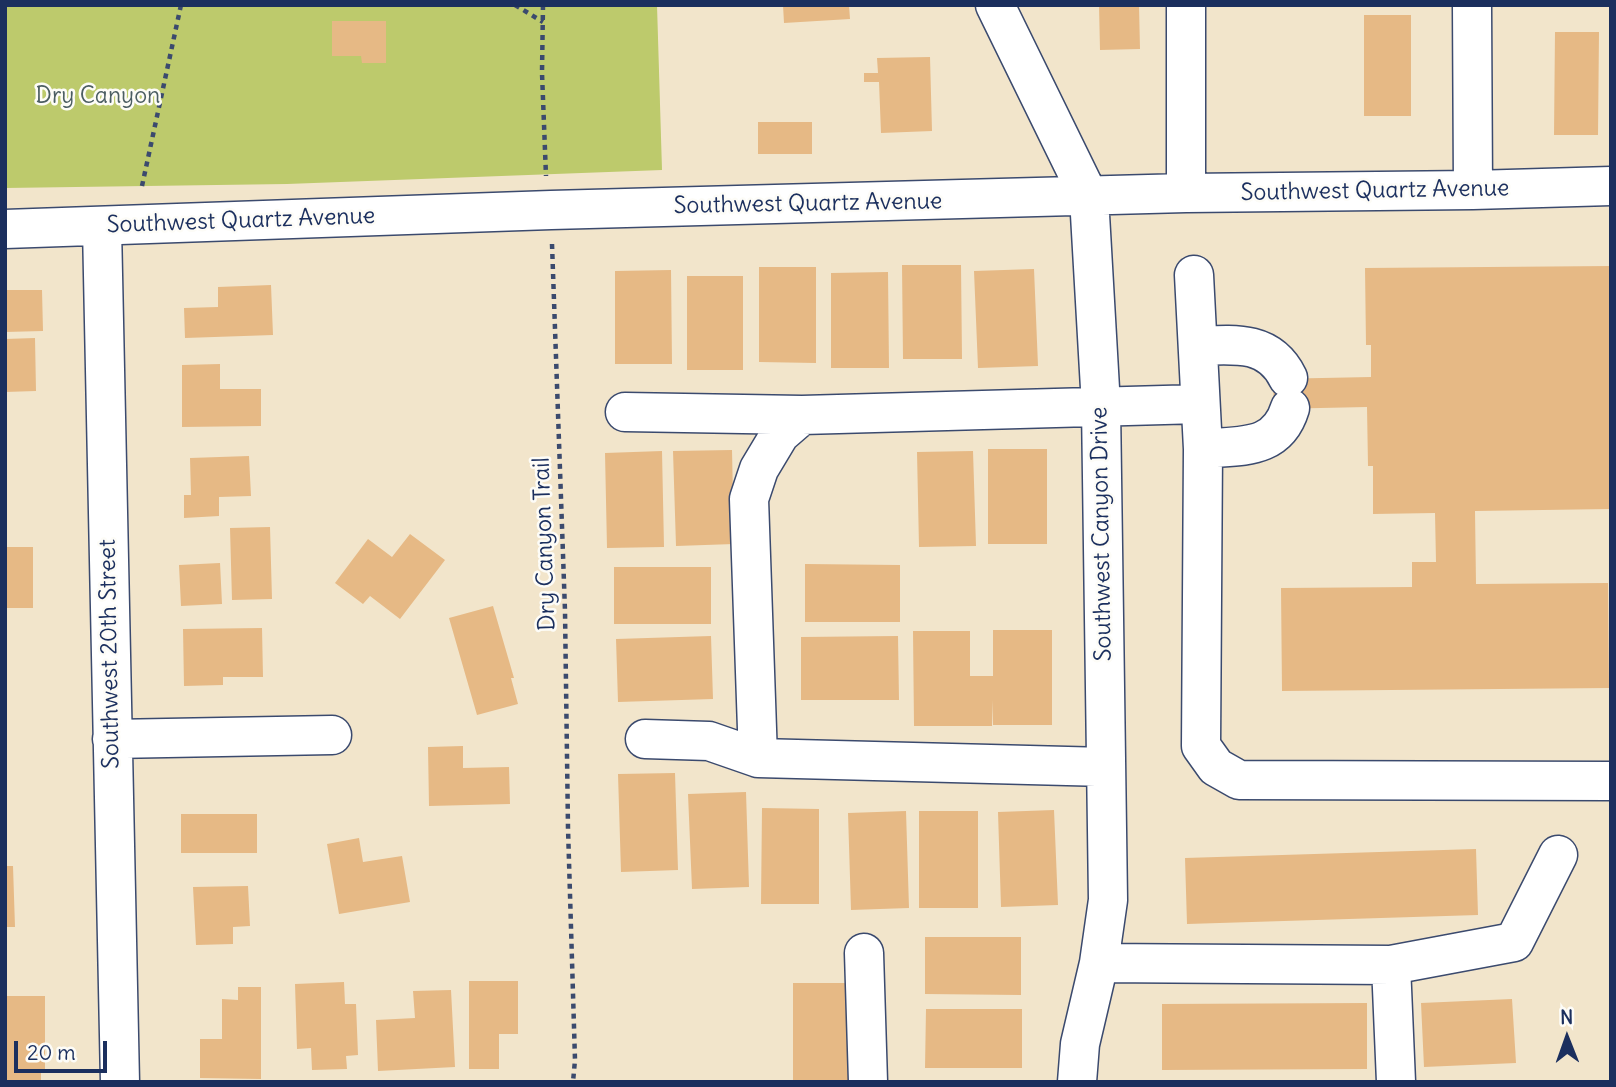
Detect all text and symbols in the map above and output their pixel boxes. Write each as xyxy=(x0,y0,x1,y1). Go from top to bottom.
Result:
park label: Dry Canyon xyxy=(36,82,160,110)
street label: Southwest Quartz Avenue xyxy=(1240,175,1510,207)
street label: Southwest Quartz Avenue xyxy=(673,188,943,220)
street label: Southwest Quartz Avenue xyxy=(106,203,376,239)
street label: Southwest Canyon Drive xyxy=(1086,406,1118,662)
street label: Dry Canyon Trail xyxy=(528,457,562,631)
street label: Southwest 20th Street xyxy=(94,539,126,769)
north arrow xyxy=(1532,1003,1602,1073)
text: N xyxy=(1560,1005,1573,1029)
scale bar xyxy=(18,1028,110,1072)
text: 20 m xyxy=(27,1039,76,1066)

